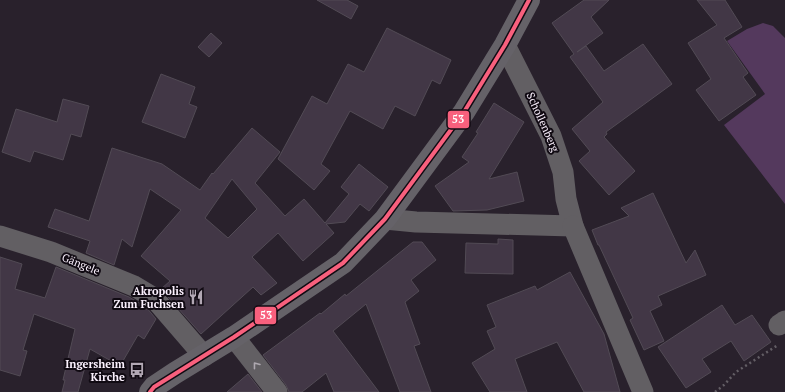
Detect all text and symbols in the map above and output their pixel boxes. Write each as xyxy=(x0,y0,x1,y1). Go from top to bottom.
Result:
street label: Schollenberg xyxy=(524,90,562,154)
line badge: 53 xyxy=(447,110,470,129)
text: 53 xyxy=(452,112,464,126)
street label: Gängele xyxy=(60,250,103,278)
place label: Akropolis Zum Fuchsen xyxy=(114,284,184,311)
restaurant icon: Akropolis Zum Fuchsen xyxy=(187,288,205,306)
line badge: 53 xyxy=(254,306,277,325)
text: 53 xyxy=(260,308,272,322)
place label: Ingersheim Kirche xyxy=(65,357,126,384)
bus stop icon: Ingersheim Kirche xyxy=(128,361,146,379)
one-way arrow xyxy=(253,362,260,369)

